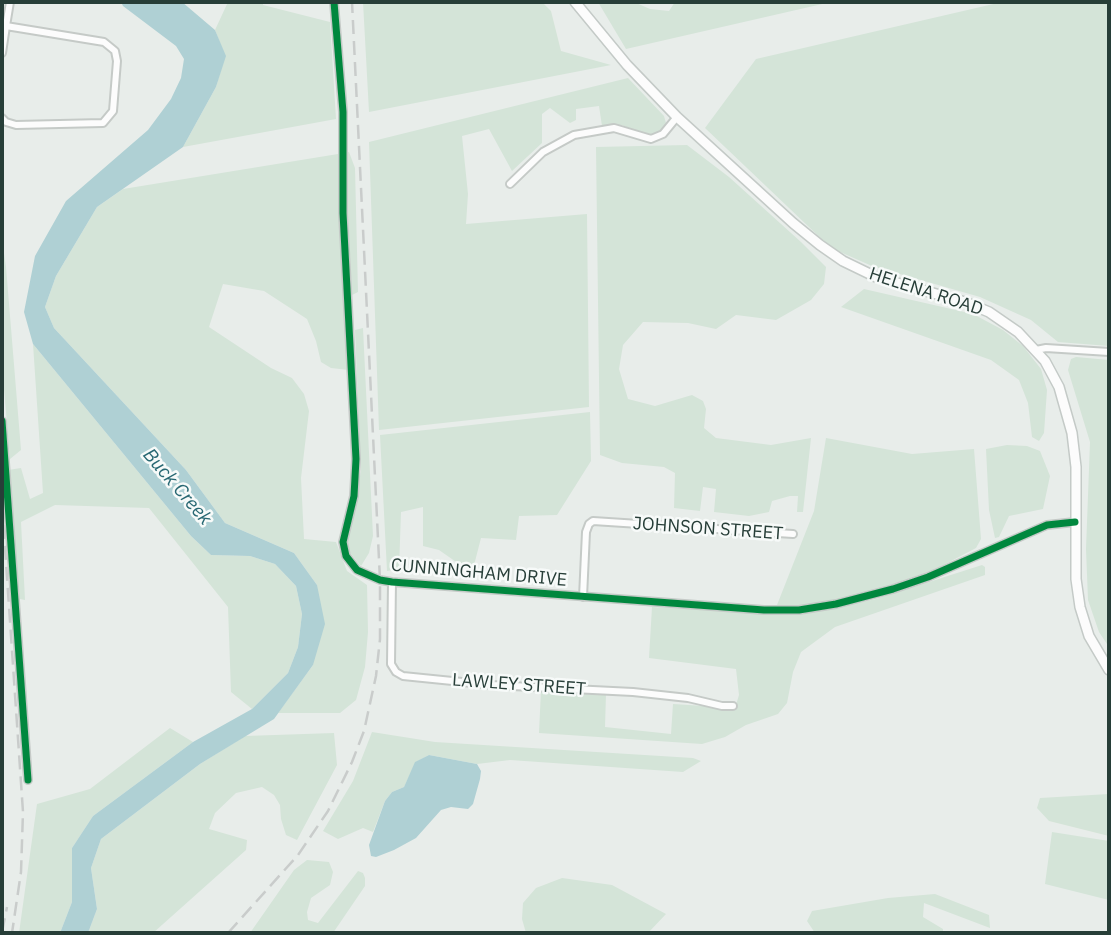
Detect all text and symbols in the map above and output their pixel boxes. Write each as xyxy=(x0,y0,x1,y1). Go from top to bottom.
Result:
street label: HELENA ROAD xyxy=(866,263,986,321)
water label: Buck Creek xyxy=(138,444,216,530)
street label: JOHNSON STREET xyxy=(632,513,784,545)
street label: CUNNINGHAM DRIVE xyxy=(390,555,568,591)
street label: LAWLEY STREET xyxy=(451,670,587,700)

